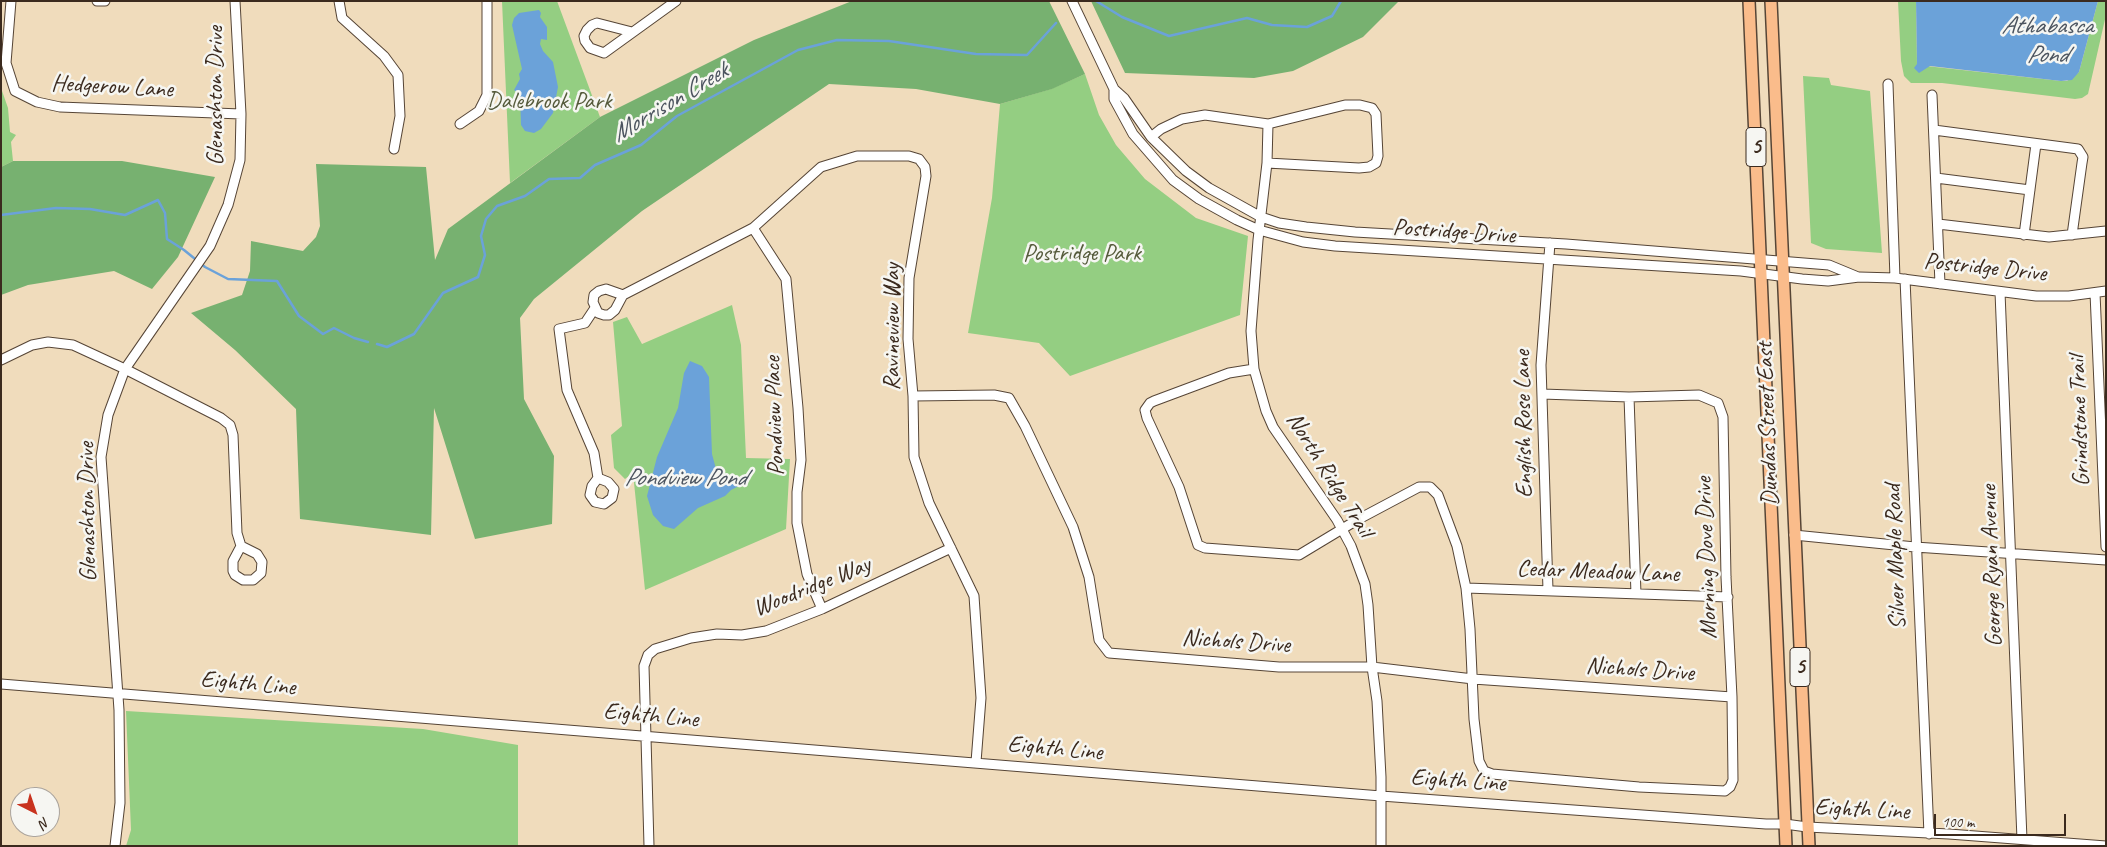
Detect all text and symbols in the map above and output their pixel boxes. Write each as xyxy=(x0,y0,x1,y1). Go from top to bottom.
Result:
water label: Athabasca Pond xyxy=(2001,11,2093,70)
street label: Glenashton Drive xyxy=(202,26,230,166)
water label: Morrison Creek xyxy=(606,57,734,149)
street label: Hedgerow Lane xyxy=(50,69,174,105)
park label: Dalebrook Park xyxy=(487,88,611,116)
road number: 5 xyxy=(1746,128,1766,166)
street label: Postridge Drive xyxy=(1392,213,1516,251)
park label: Postridge Park xyxy=(1023,240,1141,268)
street label: Postridge Drive xyxy=(1922,247,2048,289)
street label: Ravineview Way xyxy=(879,263,907,391)
street label: Dundas Street East xyxy=(1751,342,1785,506)
street label: English Rose Lane xyxy=(1508,350,1540,498)
street label: Grindstone Trail xyxy=(2063,355,2097,487)
street label: Pondview Place xyxy=(759,356,791,476)
street label: North Ridge Trail xyxy=(1279,407,1379,543)
street label: Glenashton Drive xyxy=(72,442,104,582)
water label: Pondview Pond xyxy=(624,463,746,493)
street label: Morning Dove Drive xyxy=(1690,476,1724,640)
street label: Silver Maple Road xyxy=(1879,484,1913,630)
street label: George Ryan Avenue xyxy=(1975,485,2009,647)
street label: Woodridge Way xyxy=(749,550,875,624)
street label: Cedar Meadow Lane xyxy=(1516,555,1680,589)
street label: Nichols Drive xyxy=(1181,624,1291,660)
road number: 5 xyxy=(1790,648,1810,686)
street label: Nichols Drive xyxy=(1585,652,1695,688)
street label: Eighth Line xyxy=(199,666,297,702)
street label: Eighth Line xyxy=(602,698,700,734)
street label: Eighth Line xyxy=(1006,731,1104,767)
street label: Eighth Line xyxy=(1410,763,1506,799)
north arrow xyxy=(10,787,60,837)
street label: Eighth Line xyxy=(1814,793,1910,827)
scale bar xyxy=(1937,804,2070,836)
text: 100 m xyxy=(1942,813,1974,832)
text: N xyxy=(36,814,53,832)

